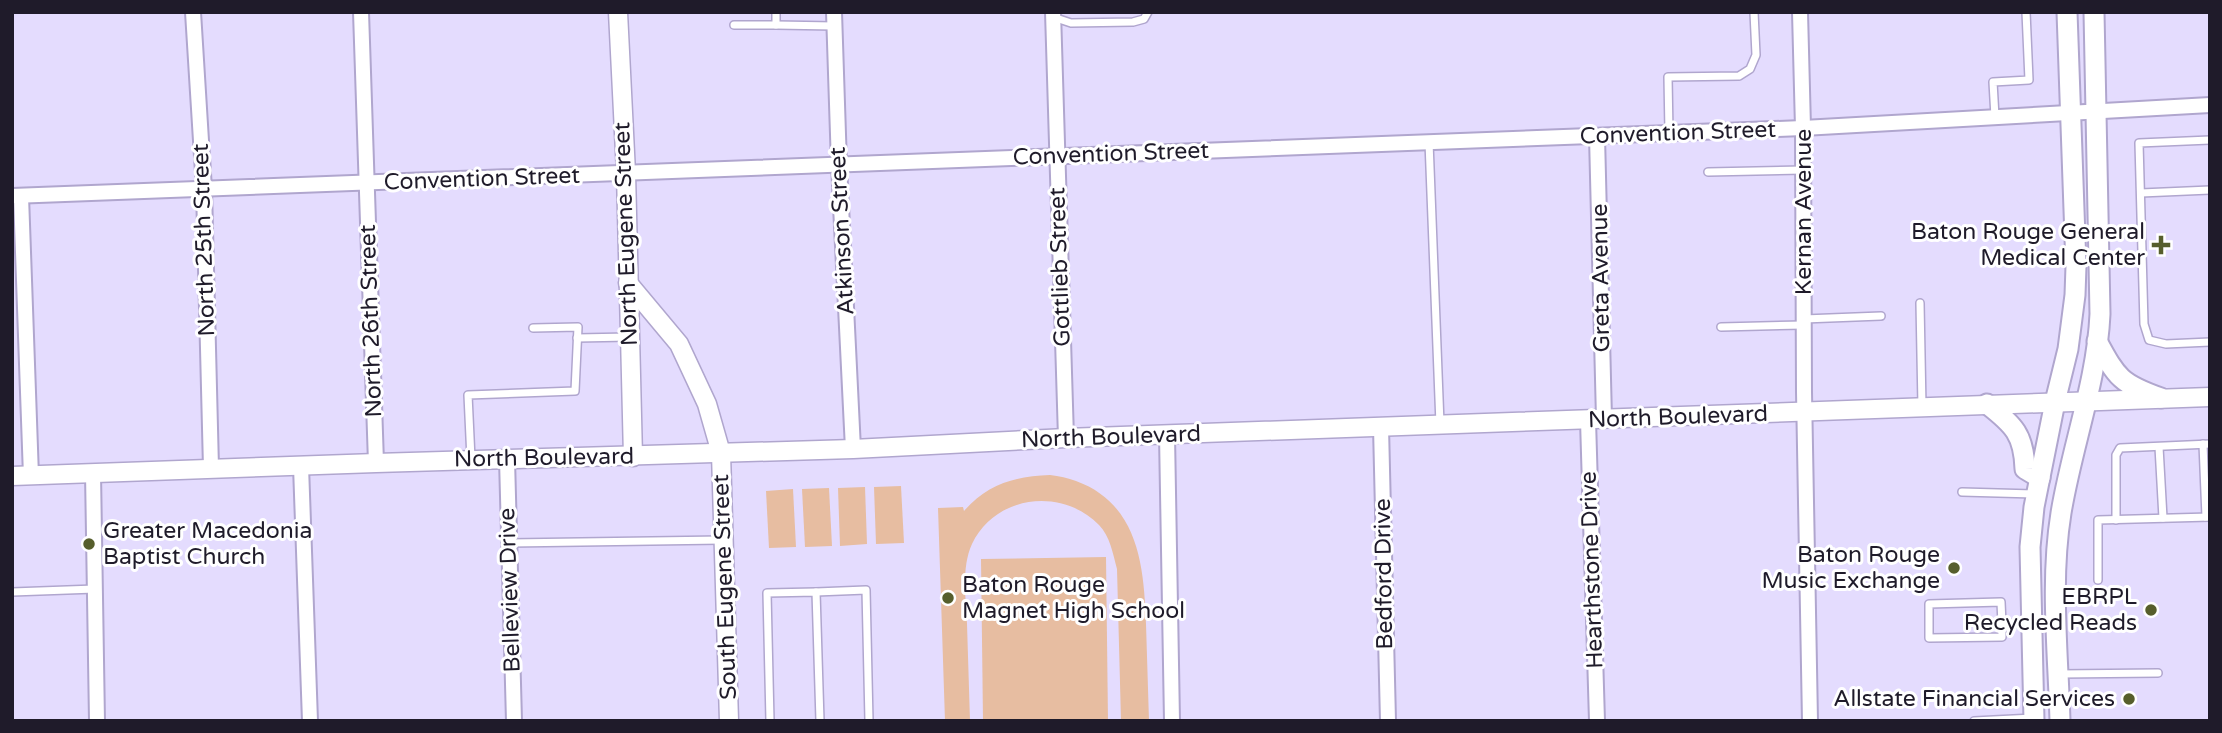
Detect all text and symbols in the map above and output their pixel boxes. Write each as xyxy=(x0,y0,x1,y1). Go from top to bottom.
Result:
street label: Convention Street xyxy=(1579,116,1777,150)
street label: North Eugene Street xyxy=(608,121,644,347)
street label: Kernan Avenue xyxy=(1790,129,1818,295)
street label: Convention Street xyxy=(1012,137,1210,171)
street label: North 25th Street xyxy=(187,143,221,337)
street label: Atkinson Street xyxy=(824,146,860,316)
street label: Convention Street xyxy=(383,162,581,196)
street label: Gottlieb Street xyxy=(1043,187,1077,347)
street label: Greta Avenue xyxy=(1586,203,1616,353)
place label: Baton Rouge General Medical Center xyxy=(1911,218,2145,272)
street label: North 26th Street xyxy=(354,224,388,418)
marker: Baton Rouge General Medical Center xyxy=(2151,235,2171,255)
street label: North Boulevard xyxy=(1588,400,1768,434)
street label: North Boulevard xyxy=(1021,420,1201,454)
street label: North Boulevard xyxy=(454,442,634,474)
street label: Hearthstone Drive xyxy=(1575,471,1609,669)
street label: South Eugene Street xyxy=(707,474,743,700)
street label: Bedford Drive xyxy=(1369,498,1399,650)
street label: Belleview Drive xyxy=(493,507,527,673)
place label: Greater Macedonia Baptist Church xyxy=(103,517,312,571)
marker: Greater Macedonia Baptist Church xyxy=(81,536,97,552)
place label: Baton Rouge Music Exchange xyxy=(1762,541,1940,595)
marker: Baton Rouge Music Exchange xyxy=(1946,560,1962,576)
place label: Baton Rouge Magnet High School xyxy=(962,571,1185,625)
place label: EBRPL Recycled Reads xyxy=(1964,583,2137,637)
marker: Baton Rouge Magnet High School xyxy=(940,590,956,606)
marker: EBRPL Recycled Reads xyxy=(2143,602,2159,618)
place label: Allstate Financial Services xyxy=(1833,685,2115,713)
marker: Allstate Financial Services xyxy=(2121,691,2137,707)

